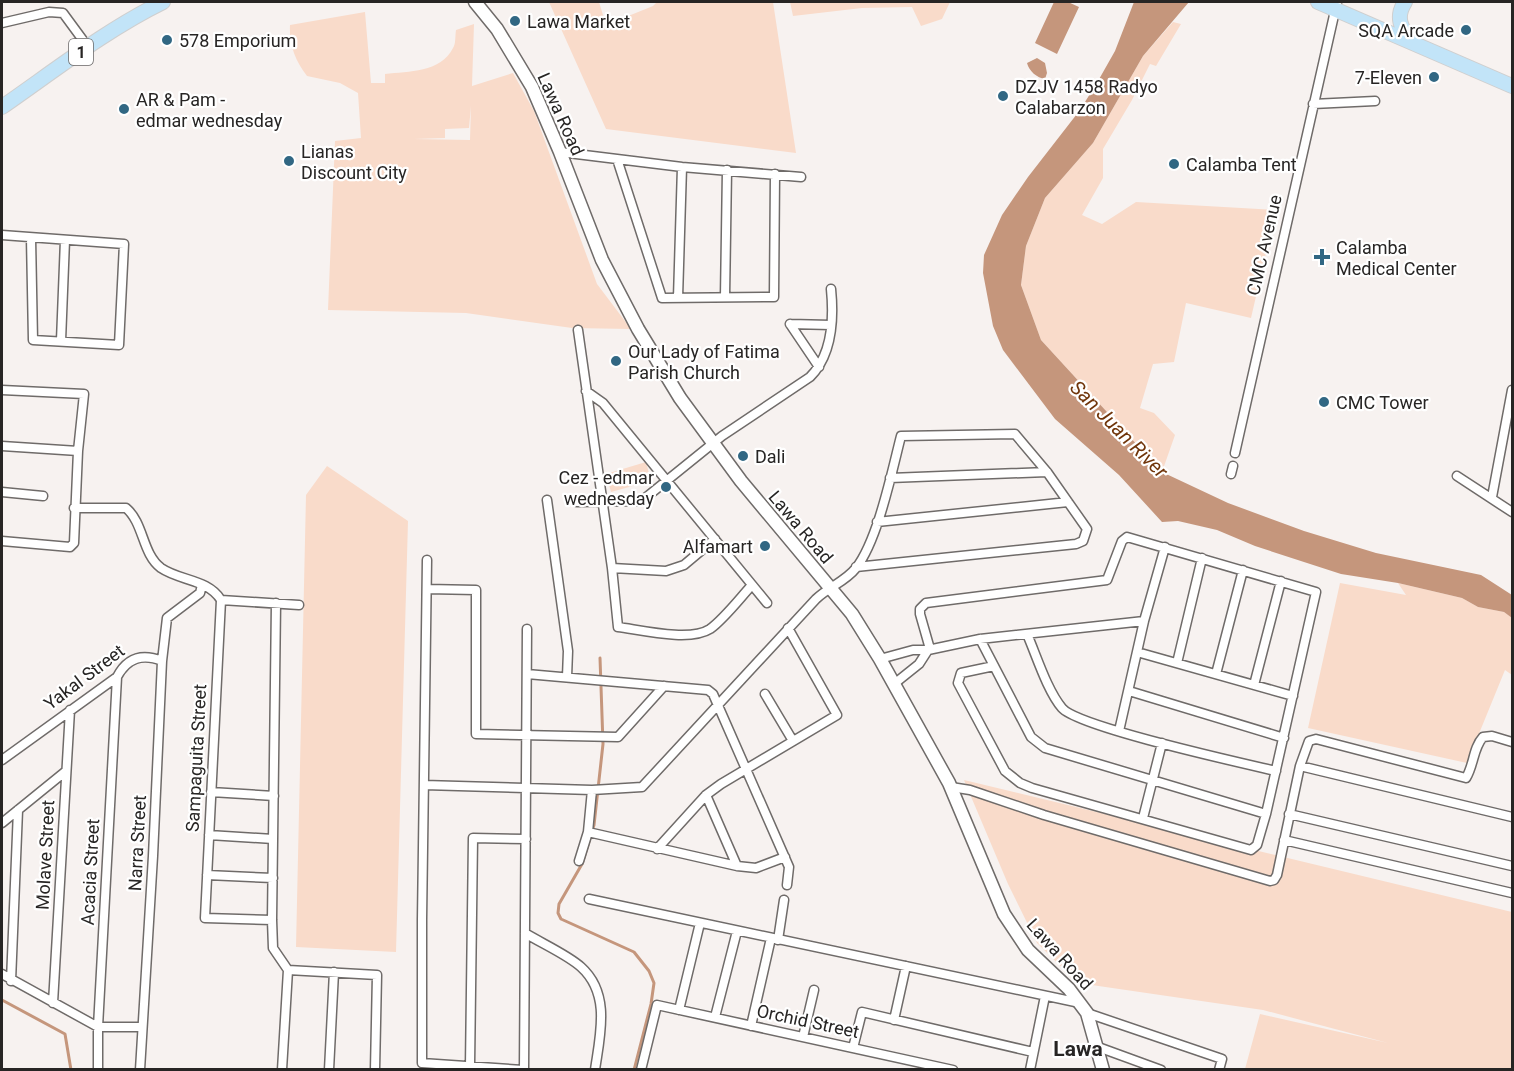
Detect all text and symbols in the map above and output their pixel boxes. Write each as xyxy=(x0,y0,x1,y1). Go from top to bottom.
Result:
place label: Lawa Market xyxy=(527,11,630,32)
marker: Lawa Market xyxy=(508,14,522,28)
place label: SQA Arcade xyxy=(1358,20,1454,41)
marker: SQA Arcade xyxy=(1459,23,1473,37)
place label: 578 Emporium xyxy=(179,30,296,51)
marker: 578 Emporium xyxy=(160,33,174,47)
road number: 1 xyxy=(69,39,93,65)
place label: 7-Eleven xyxy=(1355,67,1422,88)
street label: Lawa Road xyxy=(533,69,589,159)
marker: 7-Eleven xyxy=(1427,70,1441,84)
place label: DZJV 1458 Radyo Calabarzon xyxy=(1015,76,1158,118)
place label: AR & Pam - edmar wednesday xyxy=(136,89,283,131)
marker: DZJV 1458 Radyo Calabarzon xyxy=(996,89,1010,103)
marker: AR & Pam - edmar wednesday xyxy=(117,102,131,116)
place label: Lianas Discount City xyxy=(301,141,407,183)
marker: Lianas Discount City xyxy=(282,154,296,168)
place label: Calamba Tent xyxy=(1186,154,1297,175)
marker: Calamba Tent xyxy=(1167,157,1181,171)
street label: CMC Avenue xyxy=(1242,193,1286,297)
place label: Calamba Medical Center xyxy=(1336,237,1457,279)
marker: Calamba Medical Center xyxy=(1313,248,1331,266)
place label: Our Lady of Fatima Parish Church xyxy=(628,341,780,383)
marker: Our Lady of Fatima Parish Church xyxy=(609,354,623,368)
water label: San Juan River xyxy=(1065,375,1174,484)
place label: CMC Tower xyxy=(1336,392,1429,413)
marker: CMC Tower xyxy=(1317,395,1331,409)
place label: Dali xyxy=(755,446,785,467)
marker: Dali xyxy=(736,449,750,463)
place label: Cez - edmar wednesday xyxy=(559,467,654,509)
marker: Cez - edmar wednesday xyxy=(659,480,673,494)
street label: Lawa Road xyxy=(764,486,838,568)
place label: Alfamart xyxy=(683,536,753,557)
marker: Alfamart xyxy=(758,539,772,553)
street label: Yakal Street xyxy=(40,640,128,714)
street label: Sampaguita Street xyxy=(182,683,210,833)
street label: Narra Street xyxy=(124,794,150,892)
street label: Molave Street xyxy=(32,799,58,911)
street label: Acacia Street xyxy=(77,818,103,926)
street label: Lawa Road xyxy=(1023,914,1097,994)
street label: Orchid Street xyxy=(755,1000,861,1042)
district label: Lawa xyxy=(1053,1037,1103,1061)

